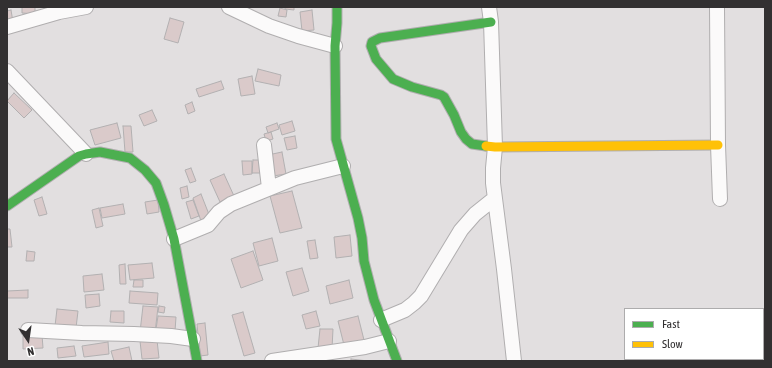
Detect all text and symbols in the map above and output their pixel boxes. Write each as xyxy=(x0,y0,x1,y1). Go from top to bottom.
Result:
legend xyxy=(624,308,764,360)
text: Fast xyxy=(662,317,680,331)
north arrow xyxy=(8,320,48,360)
text: Slow xyxy=(662,337,683,351)
text: N xyxy=(26,345,35,358)

